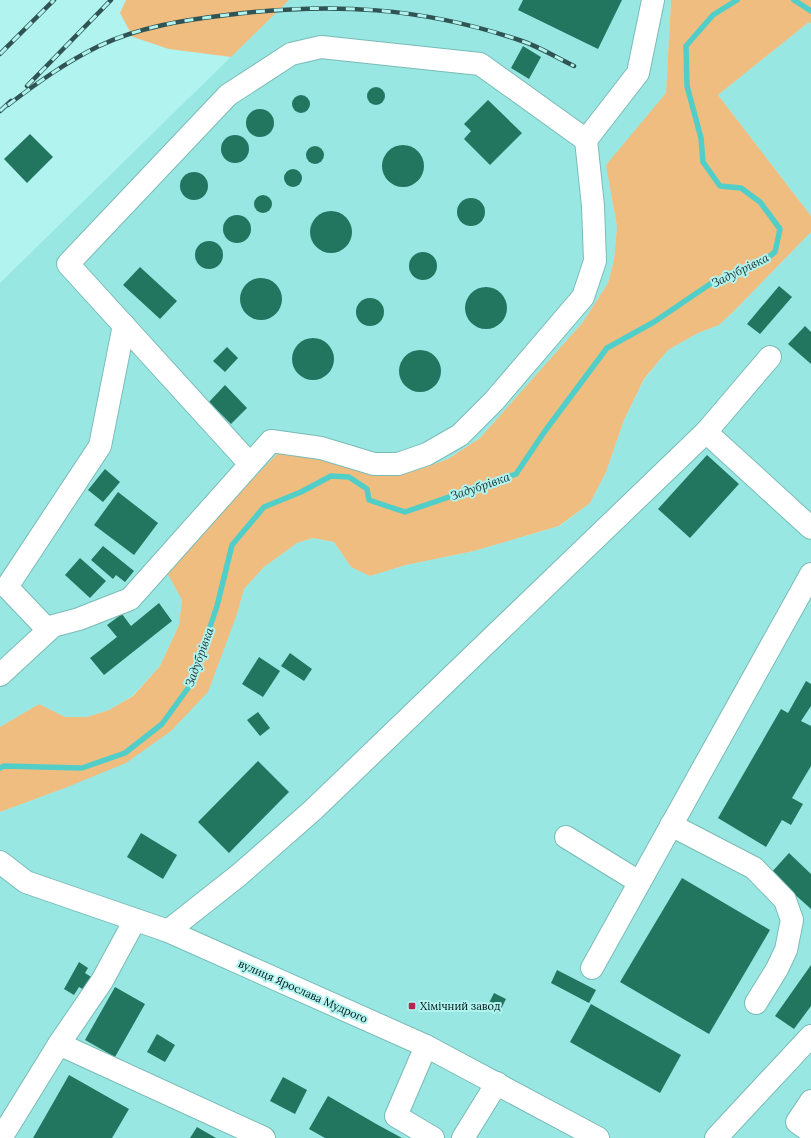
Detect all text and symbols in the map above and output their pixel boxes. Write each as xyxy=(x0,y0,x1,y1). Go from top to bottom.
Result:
water label: Задубрівка xyxy=(709,250,771,290)
water label: Задубрівка xyxy=(448,469,512,503)
water label: Задубрівка xyxy=(181,625,217,689)
street label: вулиця Ярослава Мудрого xyxy=(236,956,370,1026)
place label: Хімічний завод xyxy=(420,999,501,1013)
marker: Хімічний завод xyxy=(407,1001,417,1011)

